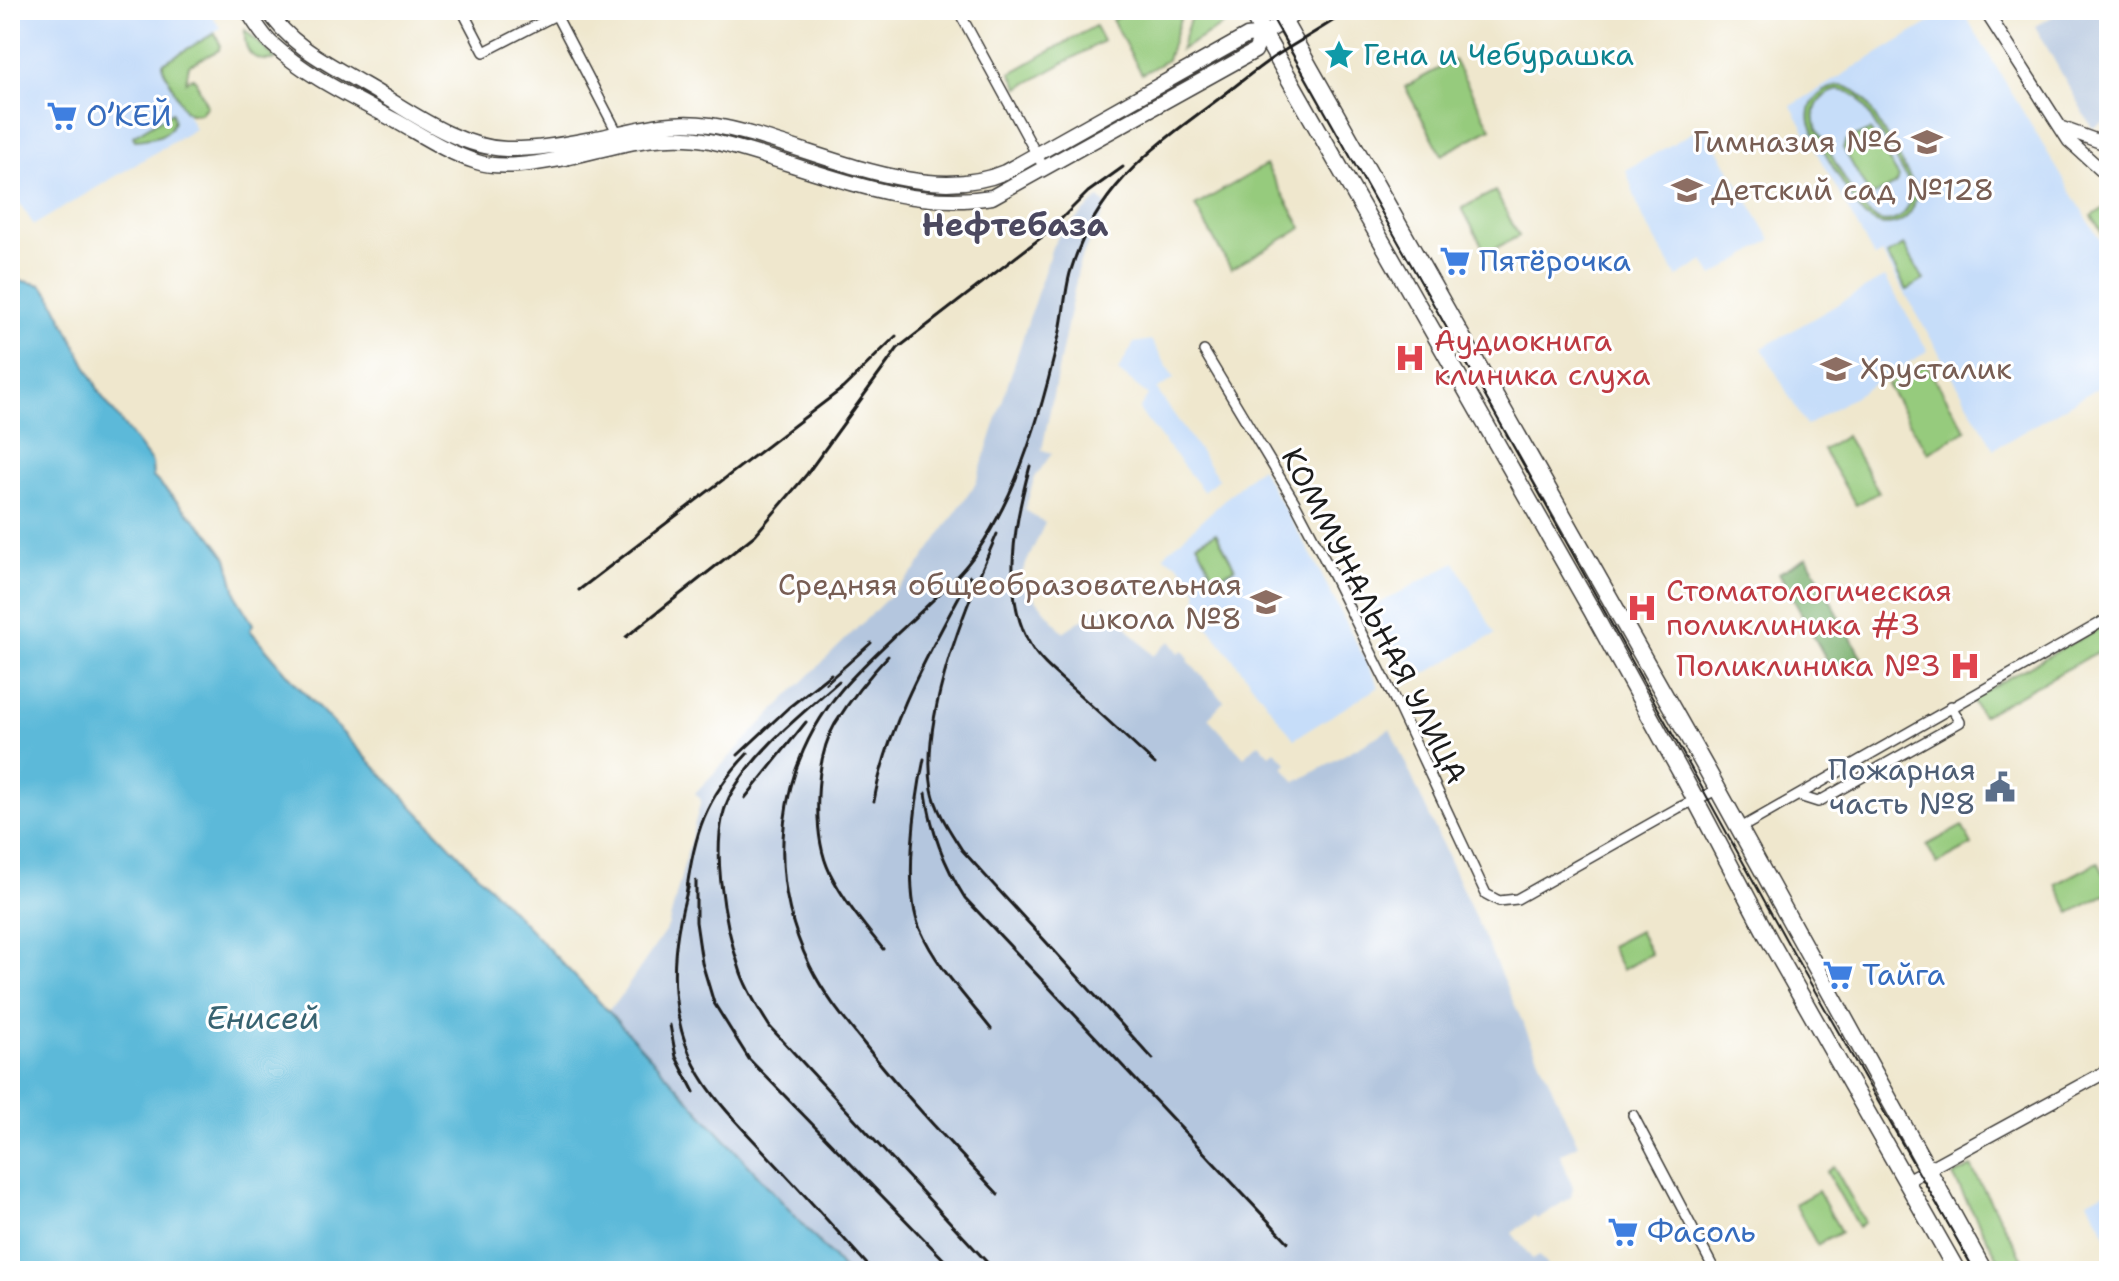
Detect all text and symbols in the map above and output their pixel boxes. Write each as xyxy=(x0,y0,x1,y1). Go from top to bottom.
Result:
place label: Гена и Чебурашка xyxy=(1363,34,1634,75)
place icon: Гена и Чебурашка xyxy=(1322,38,1356,72)
place label: О’КЕЙ xyxy=(86,95,172,136)
supermarket icon: О’КЕЙ xyxy=(45,99,79,133)
place label: Гимназия №6 xyxy=(1693,121,1903,162)
school or university icon: Гимназия №6 xyxy=(1910,125,1944,159)
place label: Детский сад №128 xyxy=(1711,169,1994,210)
school or university icon: Детский сад №128 xyxy=(1670,173,1704,207)
district label: Нефтебаза xyxy=(922,203,1108,246)
place label: Пятёрочка xyxy=(1479,240,1631,281)
supermarket icon: Пятёрочка xyxy=(1438,244,1472,278)
place label: Аудиокнига клиника слуха xyxy=(1434,320,1651,395)
hospital icon: Аудиокнига клиника слуха xyxy=(1393,341,1427,375)
place label: Хрусталик xyxy=(1860,348,2012,389)
school or university icon: Хрусталик xyxy=(1819,352,1853,386)
street label: КОММУНАЛЬНАЯ УЛИЦА xyxy=(1272,441,1477,791)
place label: Средняя общеобразовательная школа №8 xyxy=(778,564,1242,639)
place label: Стоматологическая поликлиника #3 xyxy=(1666,570,1952,645)
school or university icon: Средняя общеобразовательная школа №8 xyxy=(1249,585,1283,619)
hospital icon: Стоматологическая поликлиника #3 xyxy=(1625,591,1659,625)
place label: Поликлиника №3 xyxy=(1676,645,1941,686)
hospital icon: Поликлиника №3 xyxy=(1948,649,1982,683)
place label: Пожарная часть №8 xyxy=(1828,749,1976,824)
public building icon: Пожарная часть №8 xyxy=(1983,770,2017,804)
place label: Тайга xyxy=(1862,954,1946,995)
supermarket icon: Тайга xyxy=(1821,958,1855,992)
water label: Енисей xyxy=(206,996,320,1039)
place label: Фасоль xyxy=(1647,1211,1756,1252)
supermarket icon: Фасоль xyxy=(1606,1215,1640,1249)

